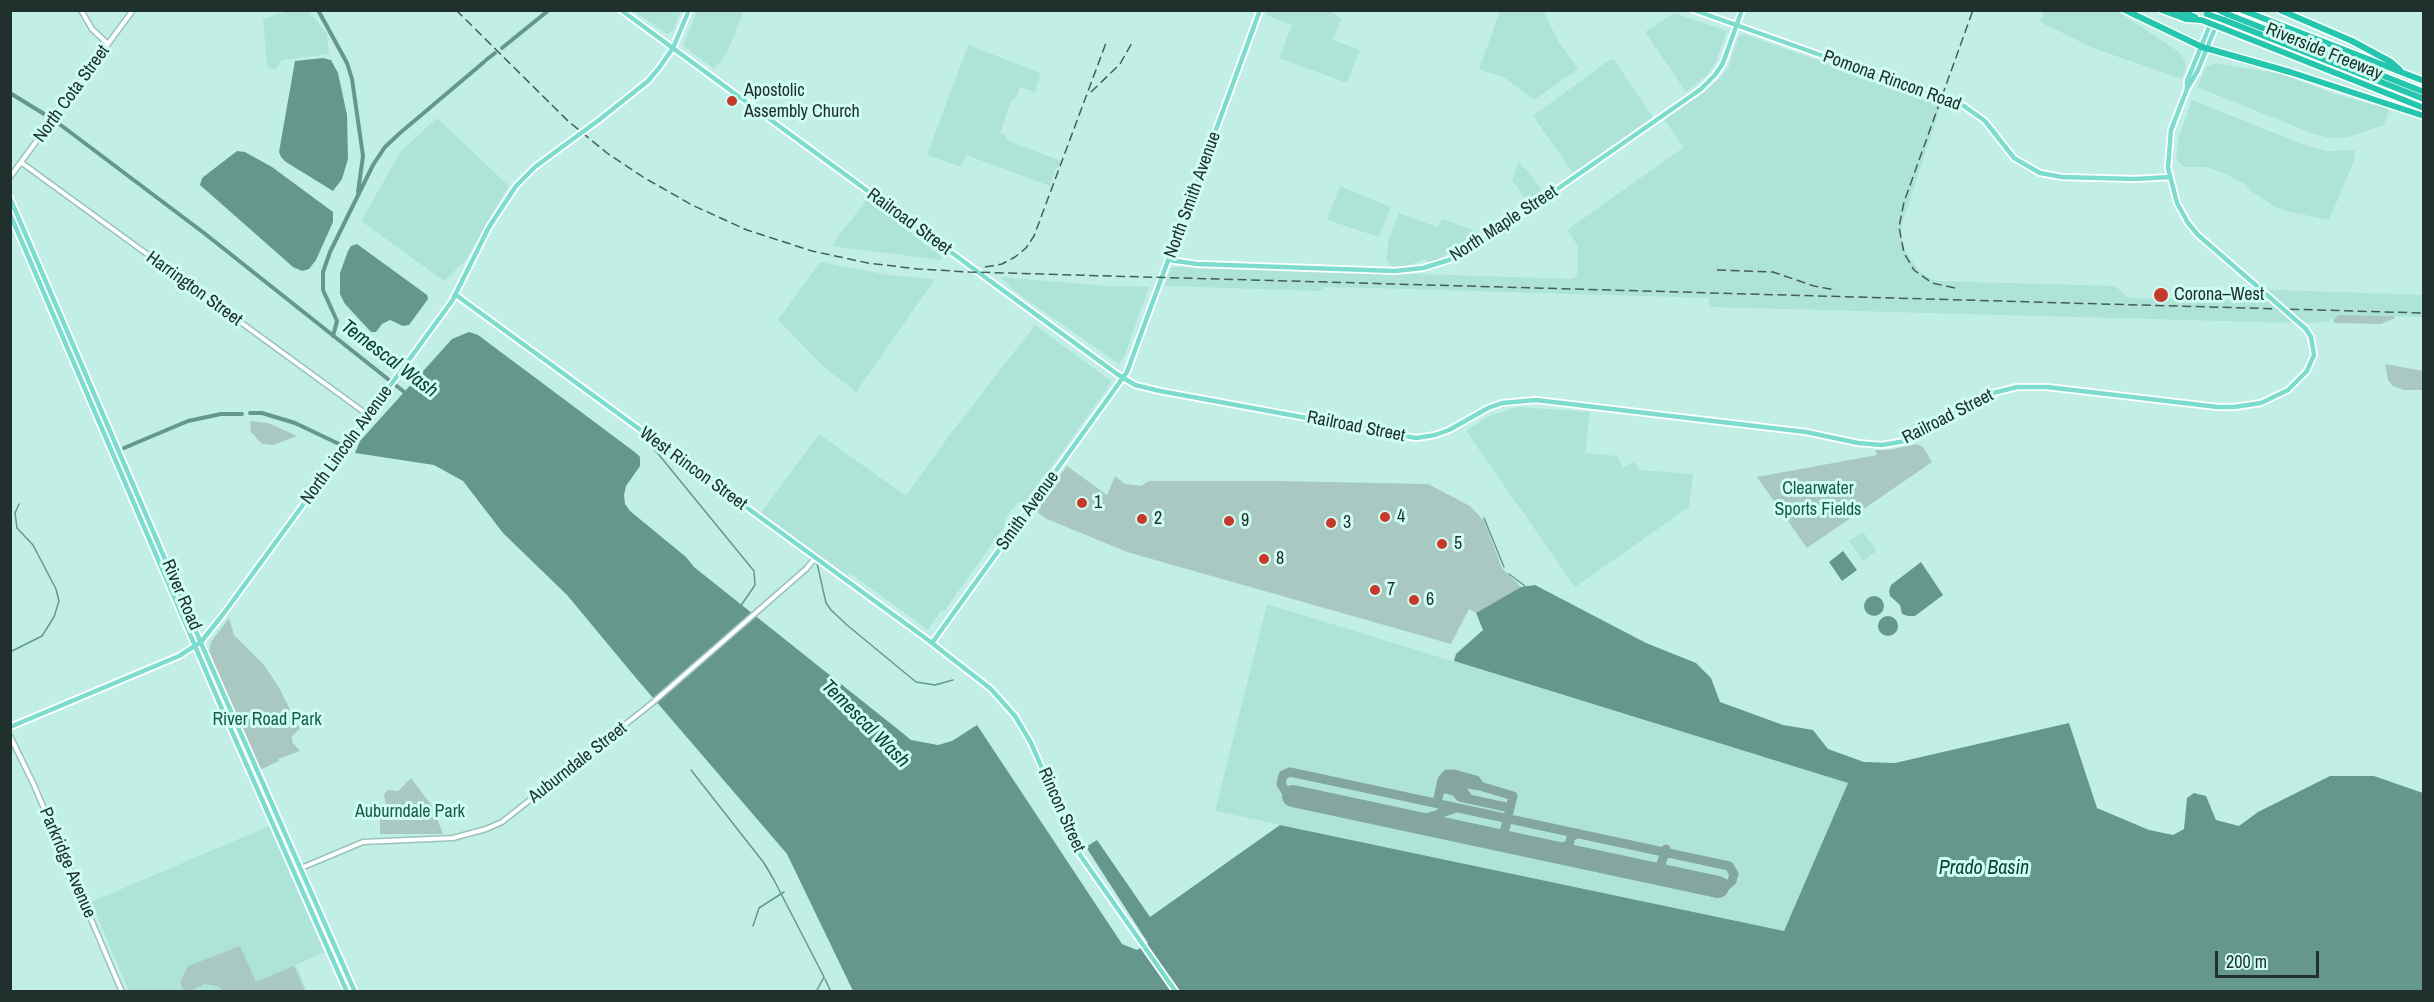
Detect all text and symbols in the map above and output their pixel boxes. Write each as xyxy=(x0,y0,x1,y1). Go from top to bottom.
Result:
street label: Riverside Freeway xyxy=(2263,19,2385,85)
street label: North Cota Street xyxy=(30,41,114,147)
street label: Pomona Rincon Road xyxy=(1820,46,1964,116)
place label: Apostolic Assembly Church xyxy=(744,80,860,122)
marker: Apostolic Assembly Church xyxy=(725,94,739,108)
street label: North Smith Avenue xyxy=(1160,129,1226,261)
street label: North Maple Street xyxy=(1446,181,1562,267)
street label: Railroad Street xyxy=(862,184,956,260)
street label: Harrington Street xyxy=(142,247,246,331)
place label: Corona–West xyxy=(2174,284,2264,306)
marker: Corona–West xyxy=(2152,286,2170,304)
water label: Temescal Wash xyxy=(336,315,442,403)
street label: North Lincoln Avenue xyxy=(297,381,397,509)
street label: Railroad Street xyxy=(1899,385,1997,449)
street label: Railroad Street xyxy=(1305,407,1407,447)
street label: West Rincon Street xyxy=(635,423,751,515)
street label: Smith Avenue xyxy=(992,467,1064,555)
park label: Clearwater Sports Fields xyxy=(1775,478,1861,520)
place label: 1 xyxy=(1094,492,1102,514)
marker: 1 xyxy=(1075,496,1089,510)
place label: 4 xyxy=(1397,506,1405,528)
place label: 2 xyxy=(1154,508,1162,530)
place label: 9 xyxy=(1241,510,1249,532)
marker: 4 xyxy=(1378,510,1392,524)
marker: 2 xyxy=(1135,512,1149,526)
place label: 3 xyxy=(1343,512,1351,534)
marker: 9 xyxy=(1222,514,1236,528)
marker: 3 xyxy=(1324,516,1338,530)
place label: 5 xyxy=(1454,533,1462,555)
marker: 5 xyxy=(1435,537,1449,551)
place label: 8 xyxy=(1276,548,1284,570)
marker: 8 xyxy=(1257,552,1271,566)
street label: River Road xyxy=(156,556,206,634)
place label: 7 xyxy=(1387,579,1395,601)
marker: 7 xyxy=(1368,583,1382,597)
place label: 6 xyxy=(1426,589,1434,611)
marker: 6 xyxy=(1407,593,1421,607)
water label: Temescal Wash xyxy=(816,675,914,773)
park label: River Road Park xyxy=(212,709,322,731)
street label: Auburndale Street xyxy=(524,718,632,808)
street label: Rincon Street xyxy=(1033,764,1089,856)
park label: Auburndale Park xyxy=(355,801,465,823)
street label: Parkridge Avenue xyxy=(34,805,100,921)
water label: Prado Basin xyxy=(1939,857,2029,881)
scale bar xyxy=(2218,939,2322,977)
text: 200 m xyxy=(2226,949,2267,974)

